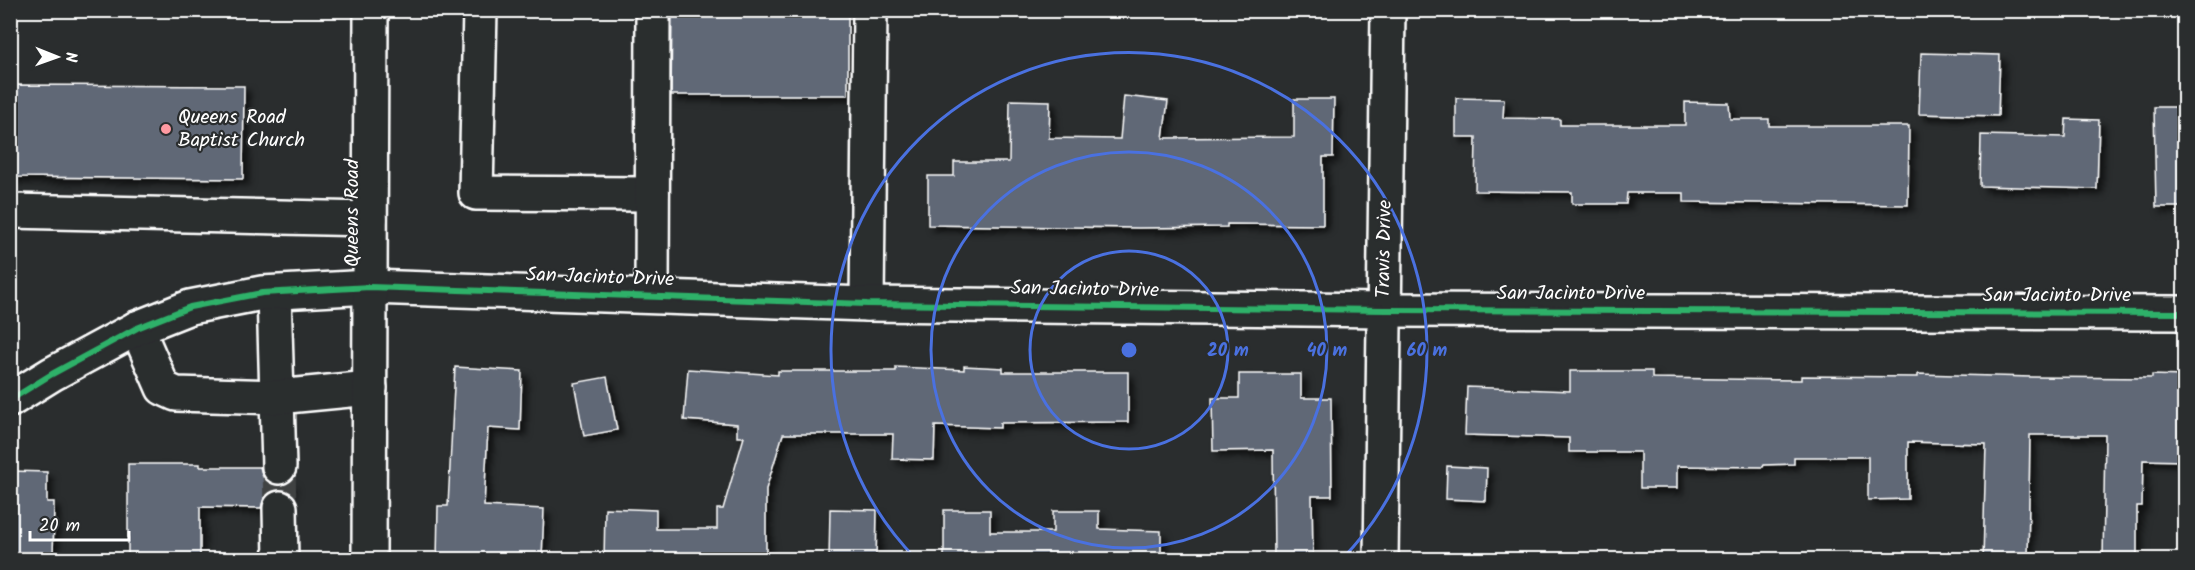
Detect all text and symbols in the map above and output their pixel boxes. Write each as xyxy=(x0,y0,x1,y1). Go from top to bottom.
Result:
north arrow xyxy=(27,27,87,87)
text: N xyxy=(58,52,83,63)
place label: Queens Road Baptist Church xyxy=(178,102,305,157)
marker: Queens Road Baptist Church xyxy=(159,122,173,136)
street label: Queens Road xyxy=(337,158,369,267)
street label: Travis Drive xyxy=(1368,200,1402,298)
street label: San Jacinto Drive xyxy=(525,259,675,297)
street label: San Jacinto Drive xyxy=(1011,273,1159,307)
street label: San Jacinto Drive xyxy=(1497,278,1645,310)
street label: San Jacinto Drive xyxy=(1983,280,2131,312)
text: 20 m xyxy=(1207,337,1249,366)
text: 40 m xyxy=(1307,337,1348,366)
text: 60 m xyxy=(1407,337,1448,366)
centre of rings xyxy=(1119,340,1139,360)
scale bar xyxy=(30,504,129,542)
text: 20 m xyxy=(39,512,80,541)

